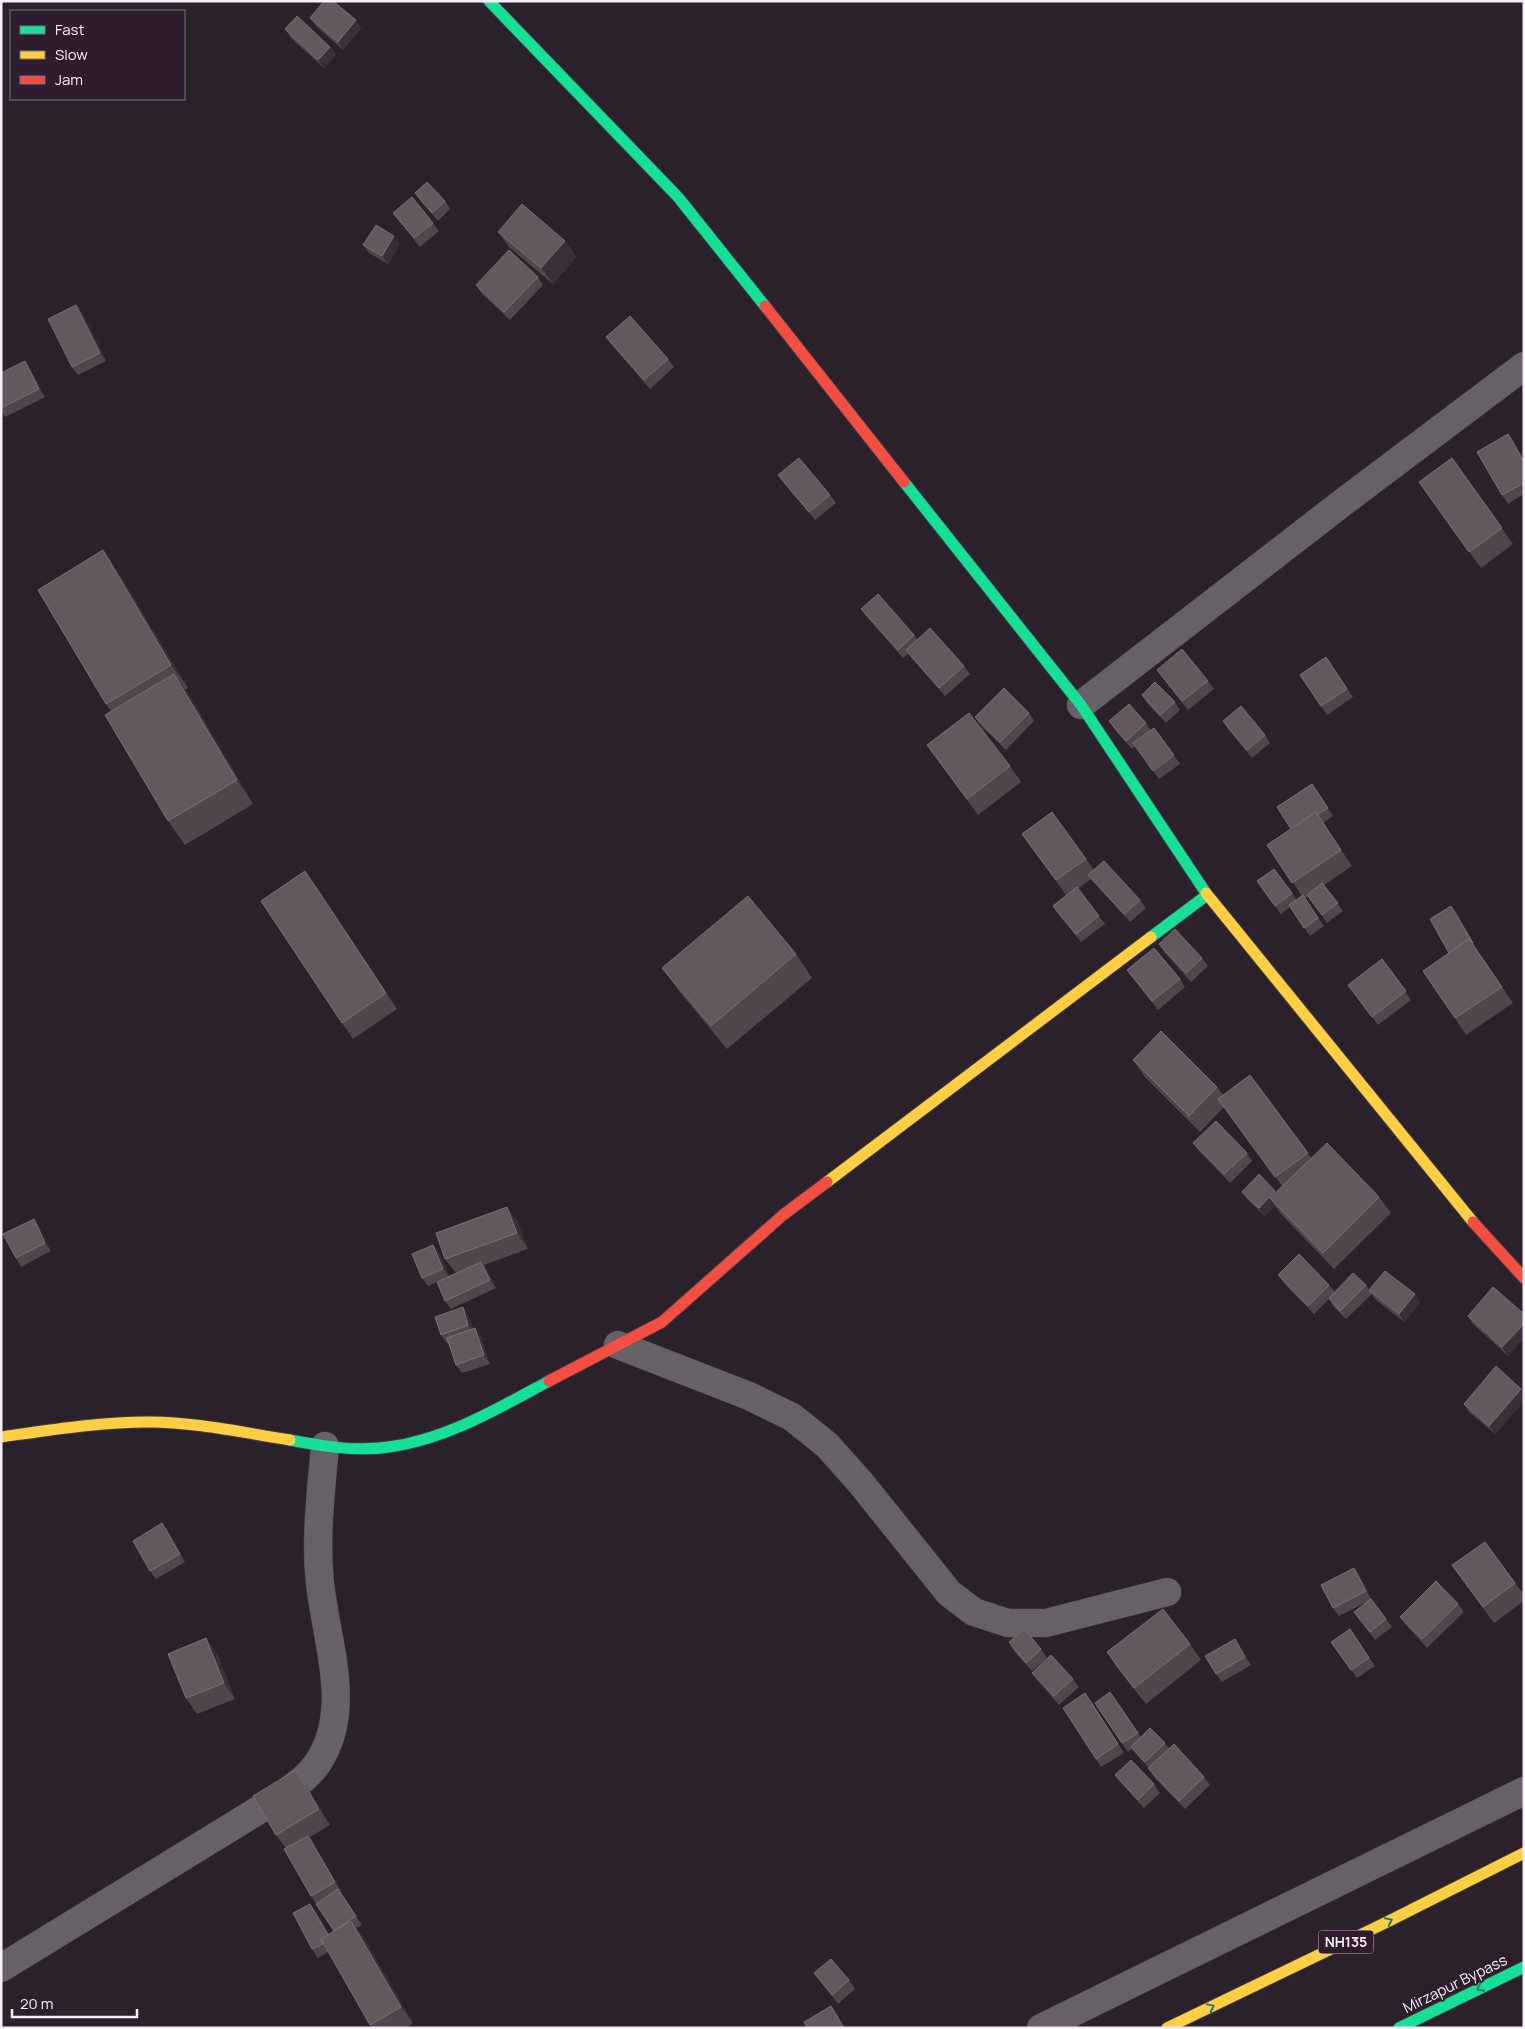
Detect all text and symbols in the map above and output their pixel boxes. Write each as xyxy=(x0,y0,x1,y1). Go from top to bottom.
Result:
legend xyxy=(10,10,185,100)
text: Fast xyxy=(55,19,84,40)
text: Slow xyxy=(55,44,88,65)
text: Jam xyxy=(55,69,83,90)
one-way arrow xyxy=(1384,1917,1393,1927)
road number: NH135 xyxy=(1318,1930,1374,1954)
street label: Mirzapur Bypass xyxy=(1399,1949,1511,2018)
one-way arrow xyxy=(1476,1982,1485,1992)
scale bar xyxy=(12,1986,138,2018)
text: 20 m xyxy=(20,1993,53,2014)
one-way arrow xyxy=(1206,2002,1215,2013)

